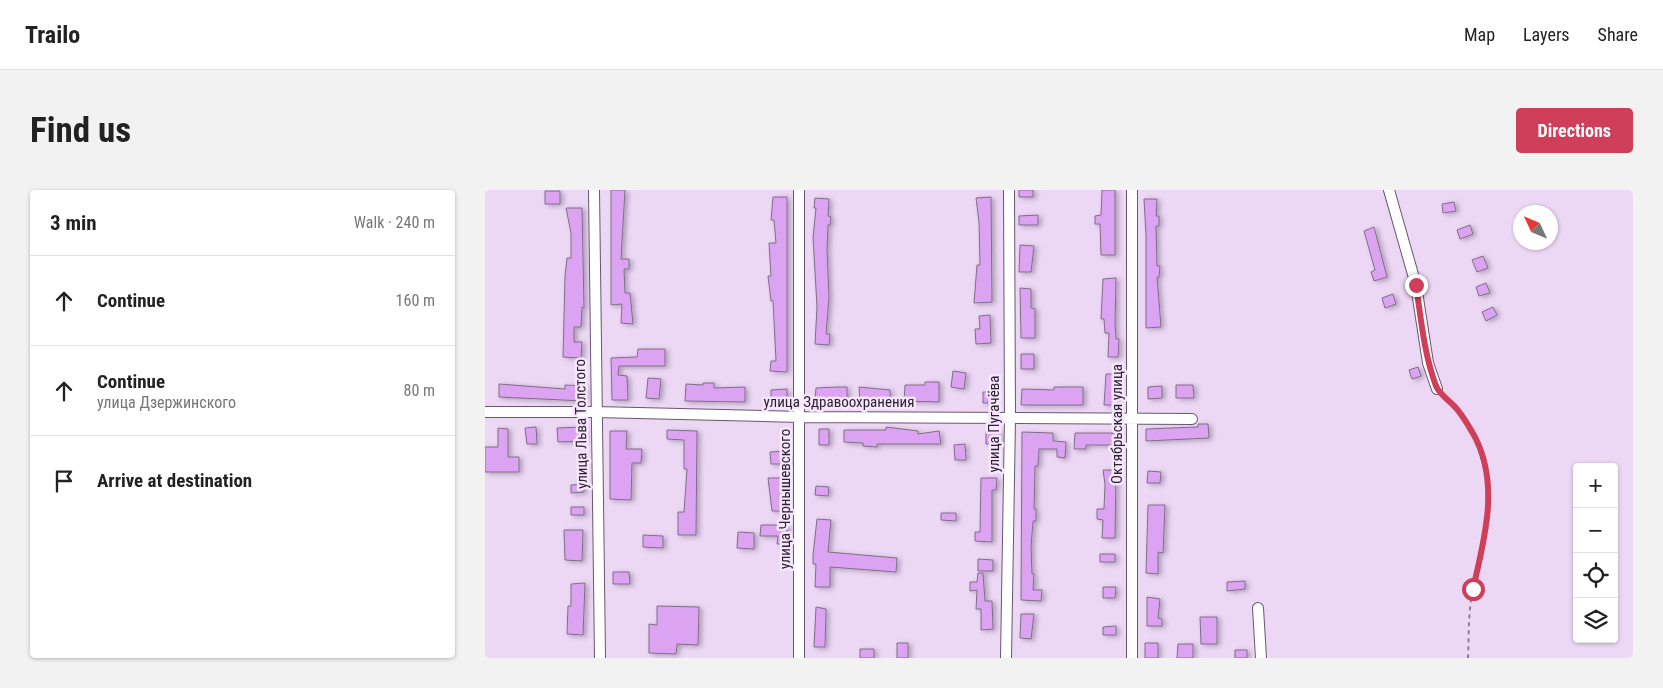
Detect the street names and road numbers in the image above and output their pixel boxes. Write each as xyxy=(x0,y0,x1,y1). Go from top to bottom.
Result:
street label: улица Льва Толстого xyxy=(571,359,591,489)
street label: Октябрьская улица xyxy=(1108,364,1126,484)
street label: улица Пугачёва xyxy=(985,375,1003,473)
street label: улица Здравоохранения xyxy=(764,393,914,411)
street label: улица Чернышевского xyxy=(776,429,794,569)

